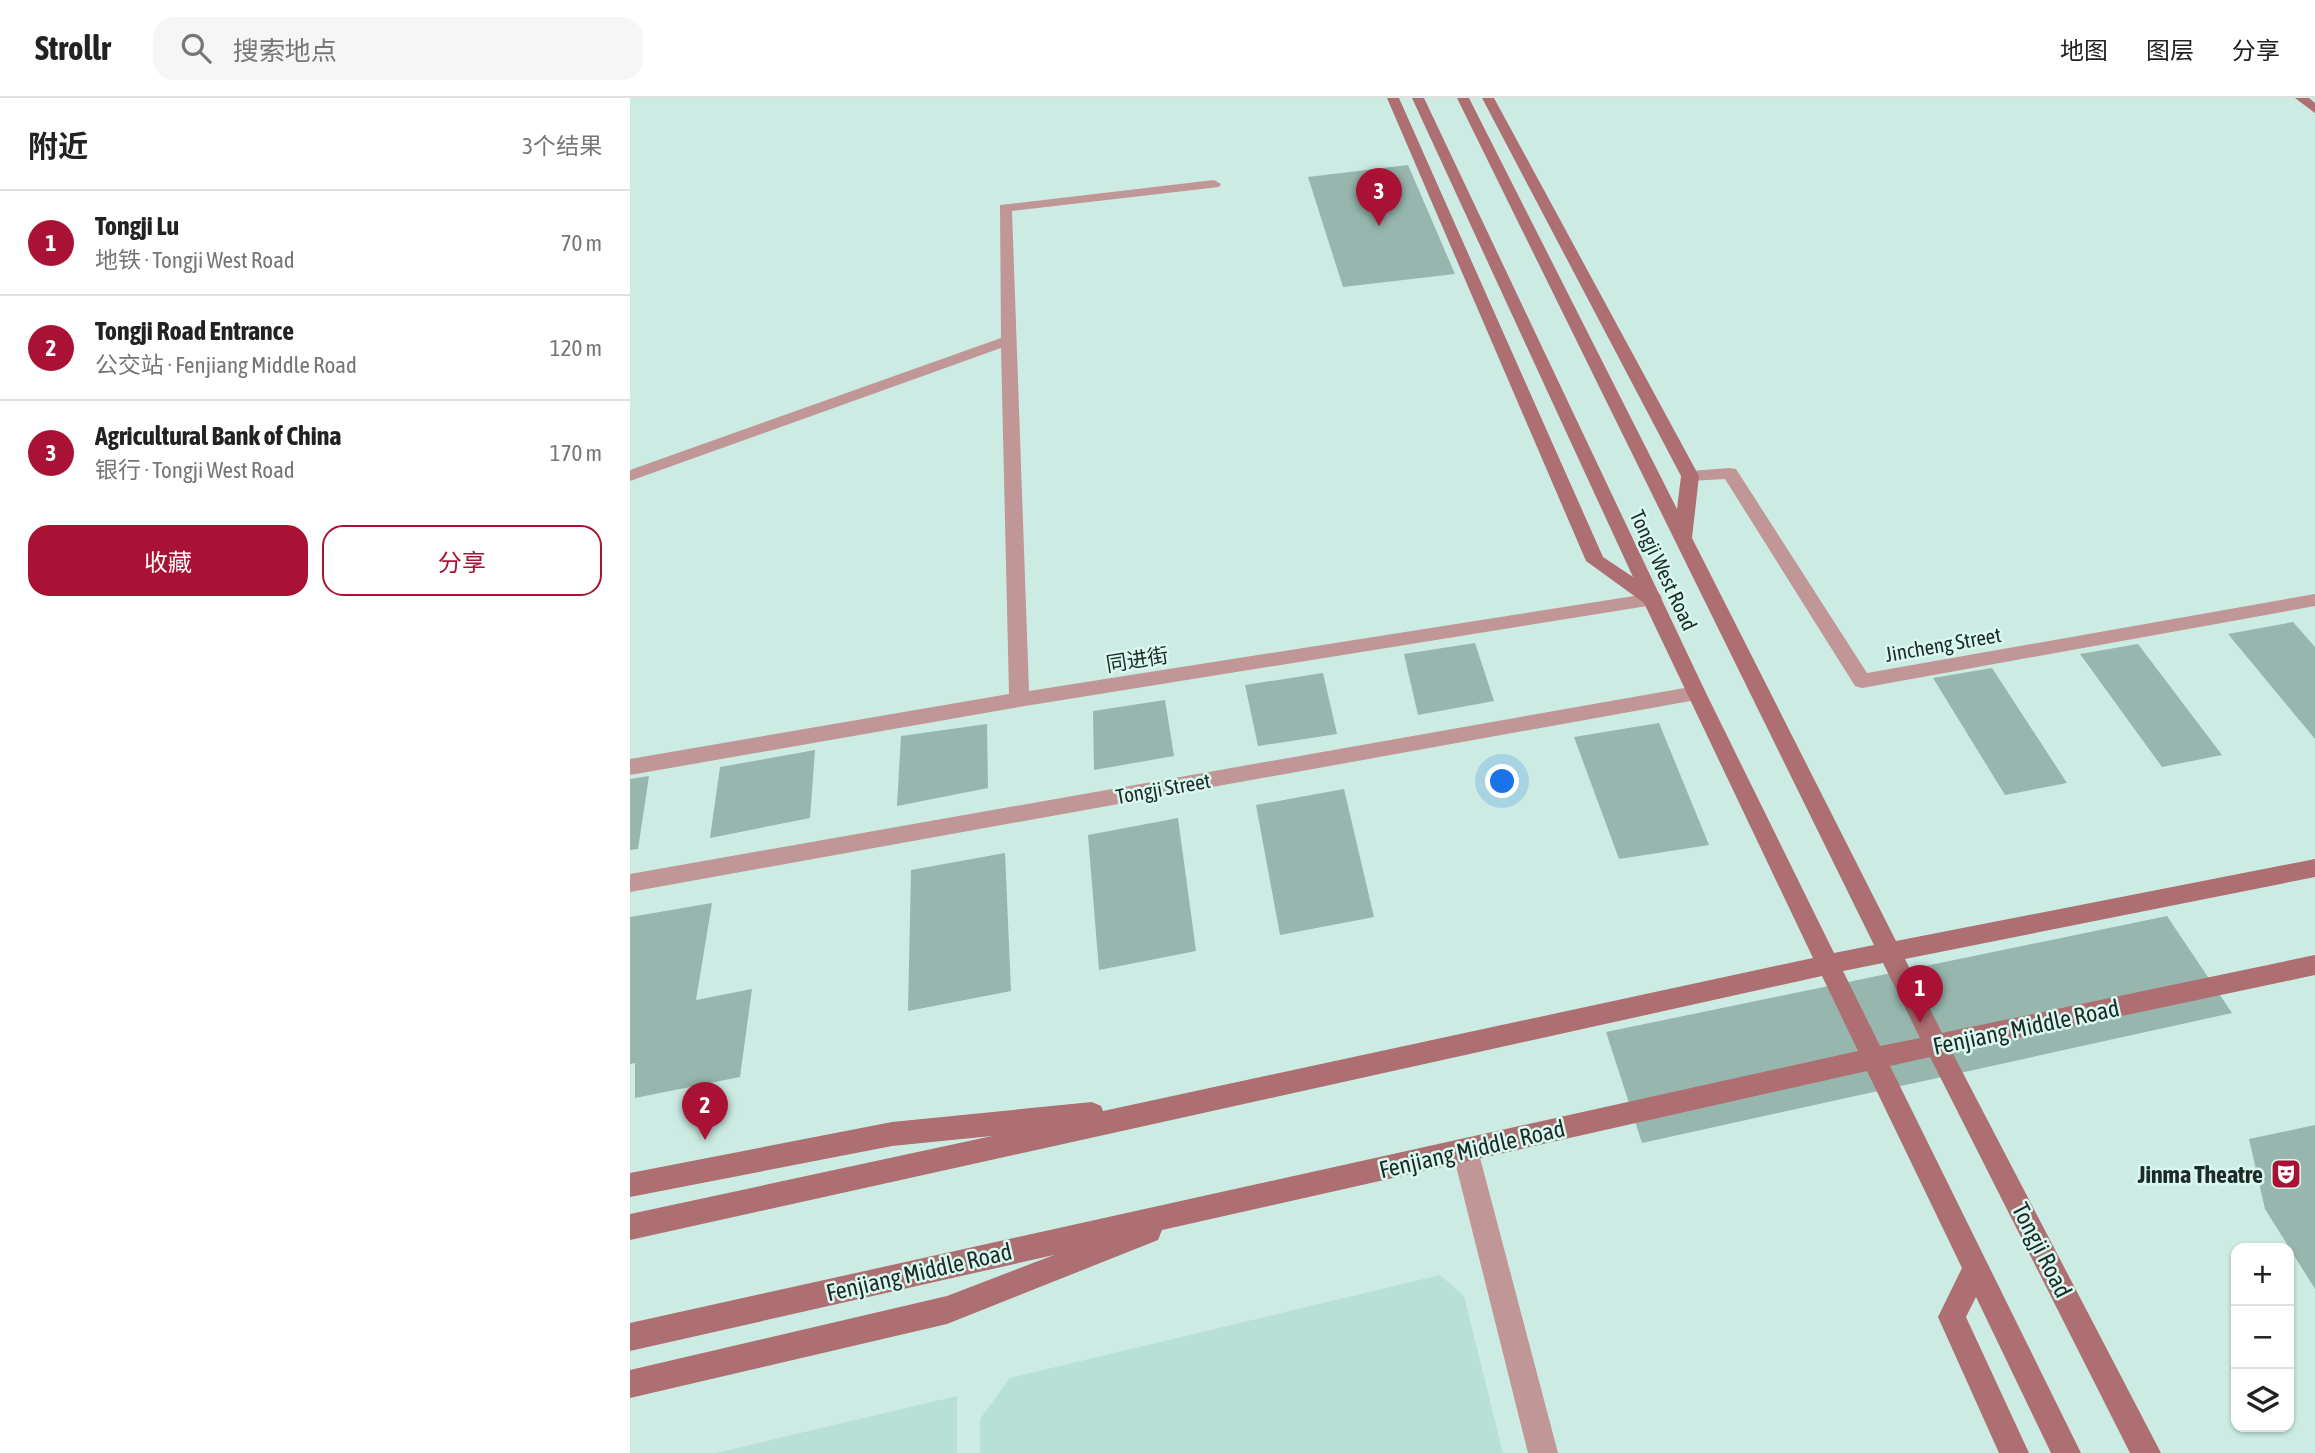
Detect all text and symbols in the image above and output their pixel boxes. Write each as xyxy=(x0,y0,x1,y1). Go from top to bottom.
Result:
search box xyxy=(153,17,643,80)
text: Strollr xyxy=(35,29,111,67)
icon: search xyxy=(177,29,215,67)
text: 搜索地点 xyxy=(233,36,337,66)
text: 地图 xyxy=(2060,37,2108,64)
text: 图层 xyxy=(2146,37,2194,64)
text: 分享 xyxy=(2232,37,2280,64)
text: 附近 xyxy=(28,129,88,163)
text: 3个结果 xyxy=(522,133,602,159)
pin: 3 xyxy=(1356,168,1402,226)
text: Tongji Lu xyxy=(95,211,179,241)
text: 1 xyxy=(46,230,56,256)
text: 70 m xyxy=(561,230,602,256)
text: 地铁 · Tongji West Road xyxy=(95,247,295,273)
text: Tongji Road Entrance xyxy=(95,316,294,346)
text: 2 xyxy=(46,335,56,361)
text: 120 m xyxy=(550,335,602,361)
text: 公交站 · Fenjiang Middle Road xyxy=(95,352,357,378)
text: Agricultural Bank of China xyxy=(95,421,341,451)
text: 3 xyxy=(46,440,56,466)
text: 170 m xyxy=(550,440,602,466)
text: 银行 · Tongji West Road xyxy=(95,457,295,483)
street label: Tongji West Road xyxy=(1626,506,1702,634)
button: 收藏 xyxy=(28,525,308,596)
button: 分享 xyxy=(322,525,602,596)
street label: Jincheng Street xyxy=(1883,622,2003,666)
street label: 同进街 xyxy=(1104,642,1170,676)
your location xyxy=(1485,764,1519,798)
street label: Tongji Street xyxy=(1114,768,1212,808)
pin: 1 xyxy=(1897,965,1943,1023)
street label: Fenjiang Middle Road xyxy=(1930,994,2122,1060)
pin: 2 xyxy=(682,1082,728,1140)
street label: Fenjiang Middle Road xyxy=(1377,1115,1567,1183)
theatre icon: Jinma Theatre xyxy=(2269,1157,2303,1191)
place label: Jinma Theatre xyxy=(2137,1161,2263,1188)
street label: Tongji Road xyxy=(2007,1198,2077,1302)
street label: Fenjiang Middle Road xyxy=(824,1238,1014,1306)
map controls xyxy=(2231,1243,2294,1432)
button: + xyxy=(2231,1243,2294,1306)
button: − xyxy=(2231,1306,2294,1369)
button: layers xyxy=(2231,1369,2294,1432)

